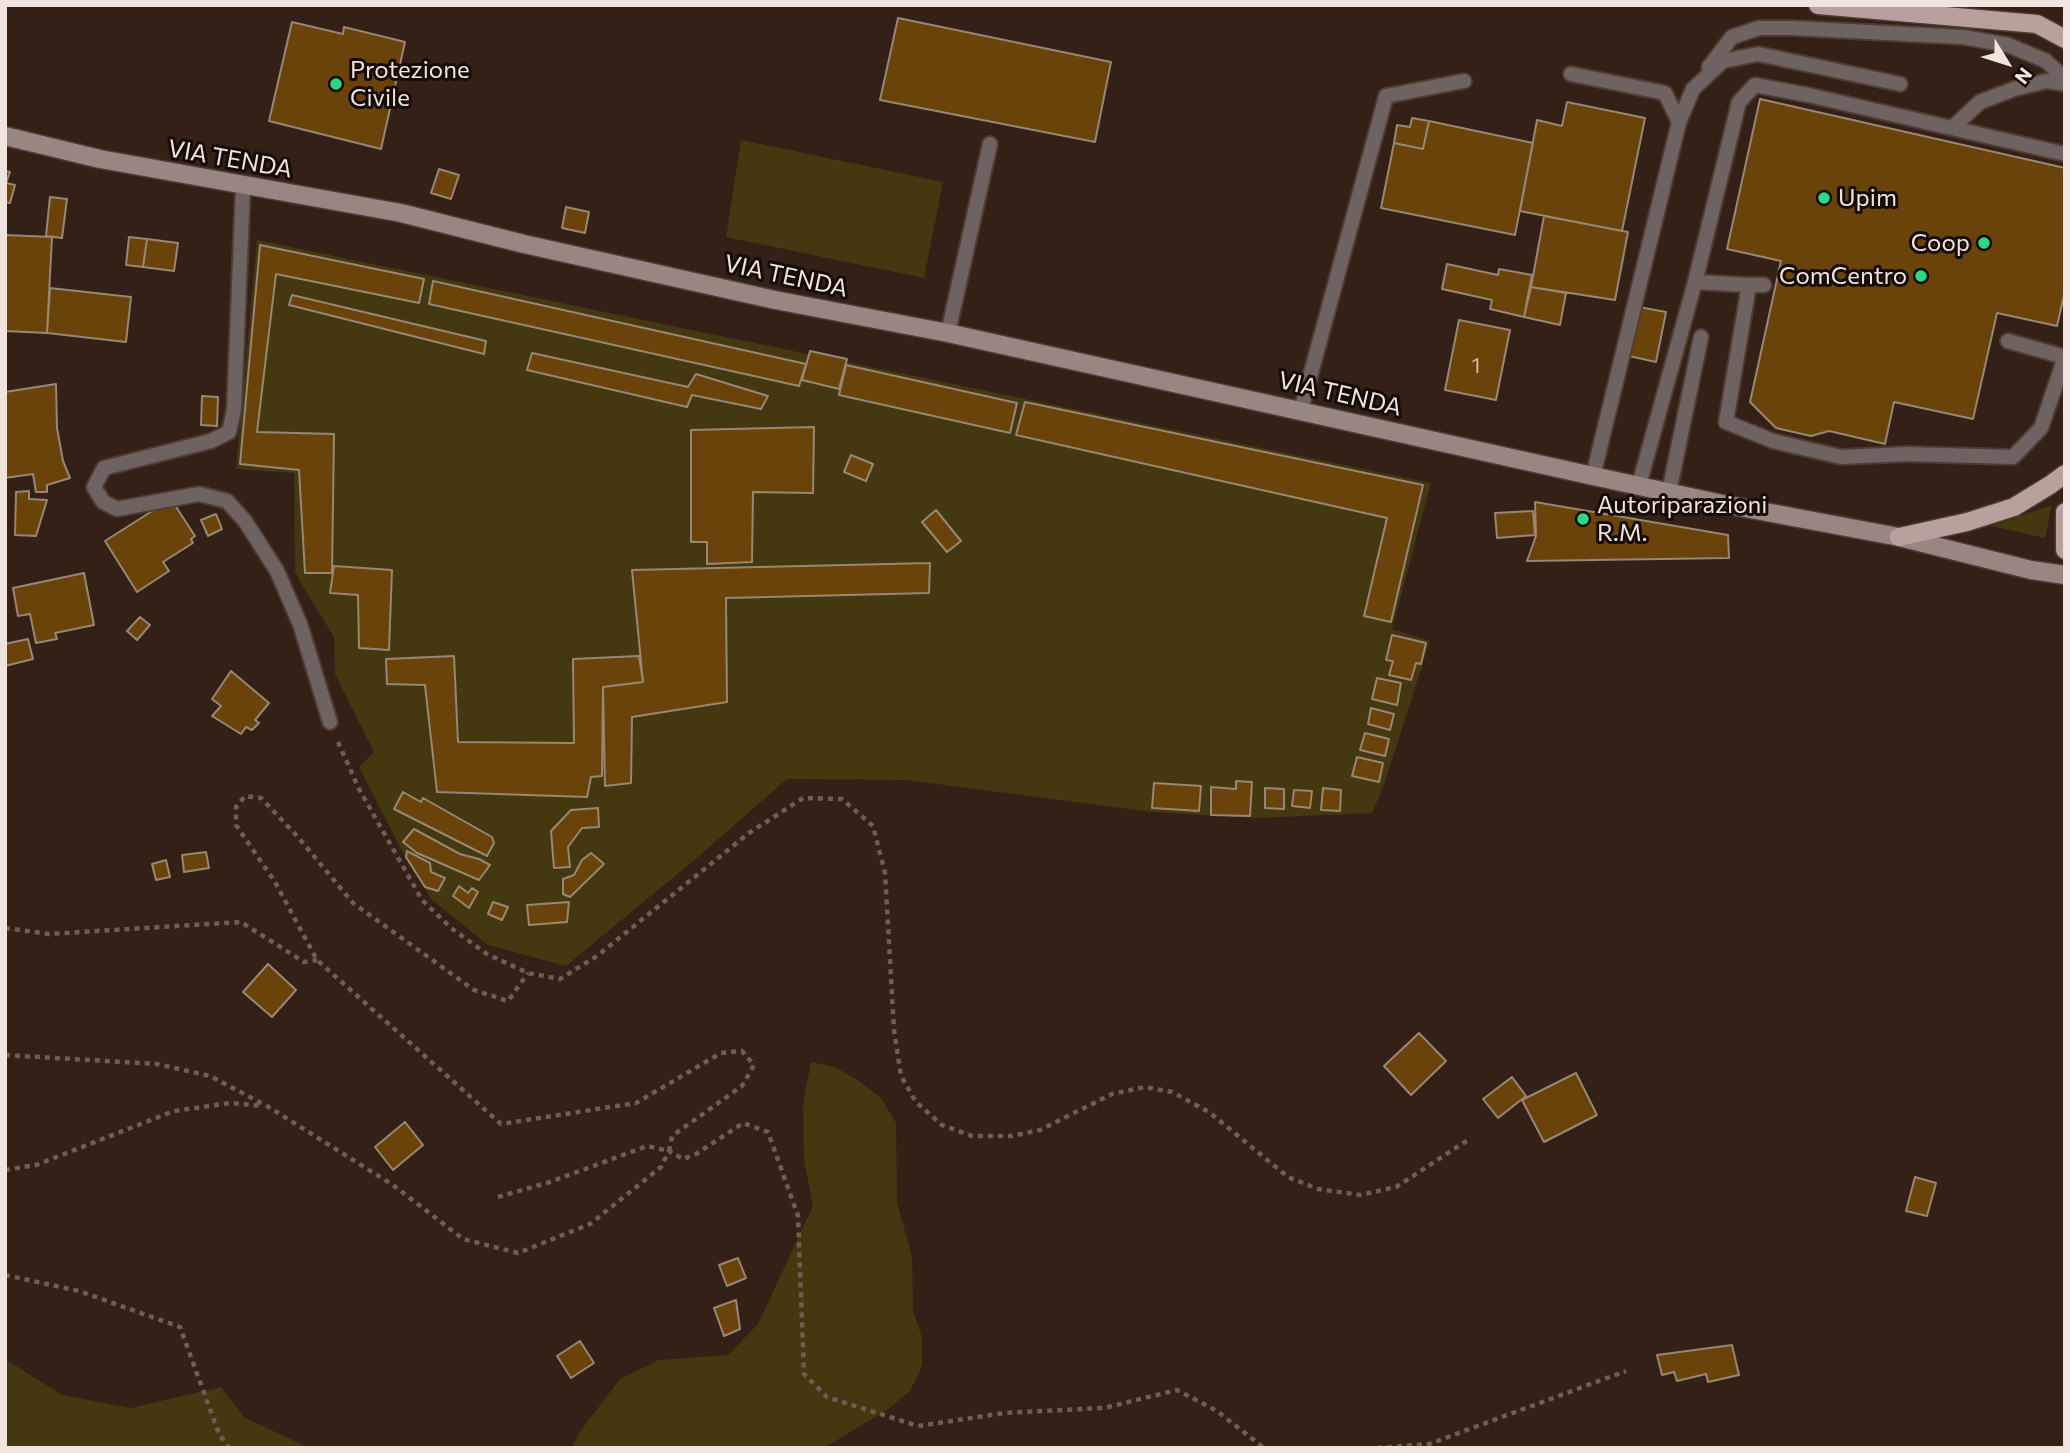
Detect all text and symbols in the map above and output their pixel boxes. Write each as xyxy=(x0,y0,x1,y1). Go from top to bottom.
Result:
north arrow xyxy=(1972,28,2042,98)
place label: Protezione Civile xyxy=(350,56,470,112)
text: N xyxy=(2010,64,2037,89)
marker: Protezione Civile xyxy=(328,76,344,92)
street label: VIA TENDA xyxy=(166,134,294,184)
place label: Upim xyxy=(1838,184,1897,212)
marker: Upim xyxy=(1816,190,1832,206)
place label: Coop xyxy=(1911,229,1970,257)
marker: Coop xyxy=(1976,235,1992,251)
street label: VIA TENDA xyxy=(722,249,850,303)
place label: ComCentro xyxy=(1779,262,1907,290)
marker: ComCentro xyxy=(1913,268,1929,284)
house number: 1 xyxy=(1472,353,1480,379)
street label: VIA TENDA xyxy=(1276,366,1404,422)
place label: Autoriparazioni R.M. xyxy=(1597,491,1767,547)
marker: Autoriparazioni R.M. xyxy=(1575,511,1591,527)

